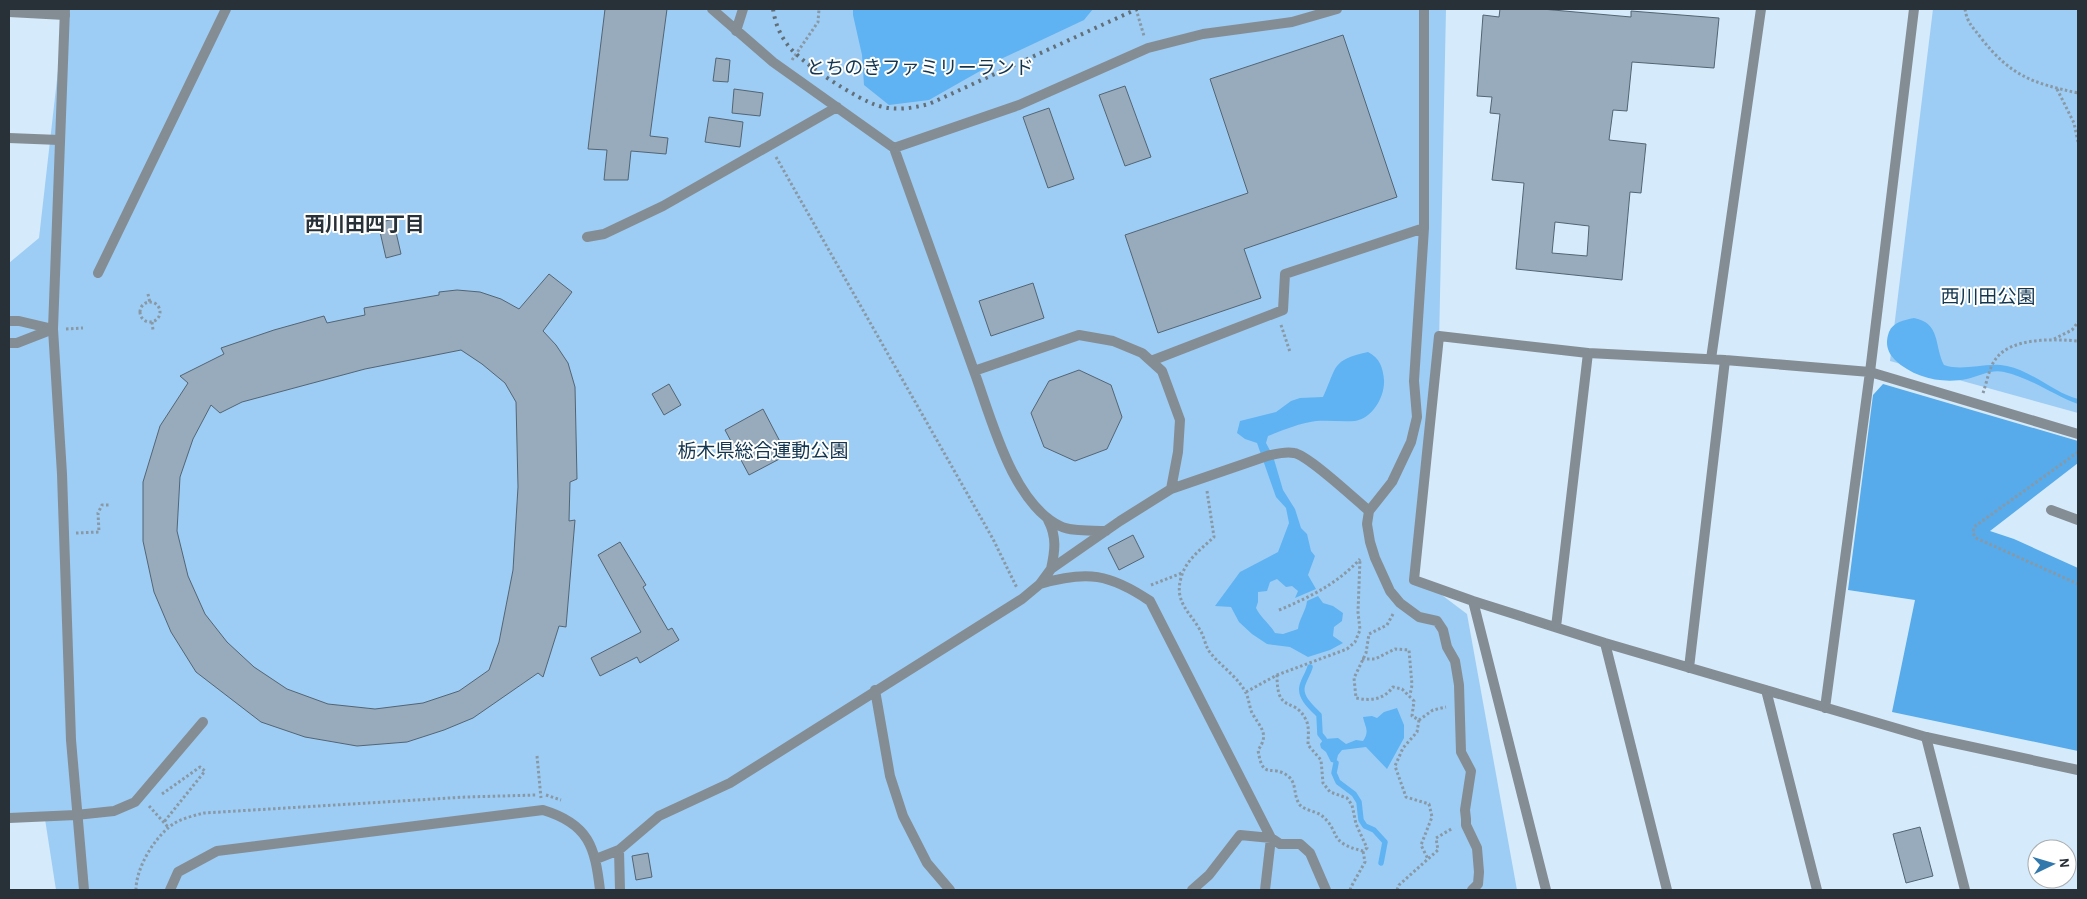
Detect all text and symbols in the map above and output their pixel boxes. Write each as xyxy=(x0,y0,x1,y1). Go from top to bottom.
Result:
park label: とちのきファミリーランド xyxy=(806,58,1034,78)
district label: 西川田四丁目 xyxy=(305,214,425,235)
park label: 西川田公園 xyxy=(1940,287,2036,307)
park label: 栃木県総合運動公園 xyxy=(677,440,849,461)
north arrow xyxy=(2027,839,2077,889)
text: N xyxy=(2057,857,2071,868)

